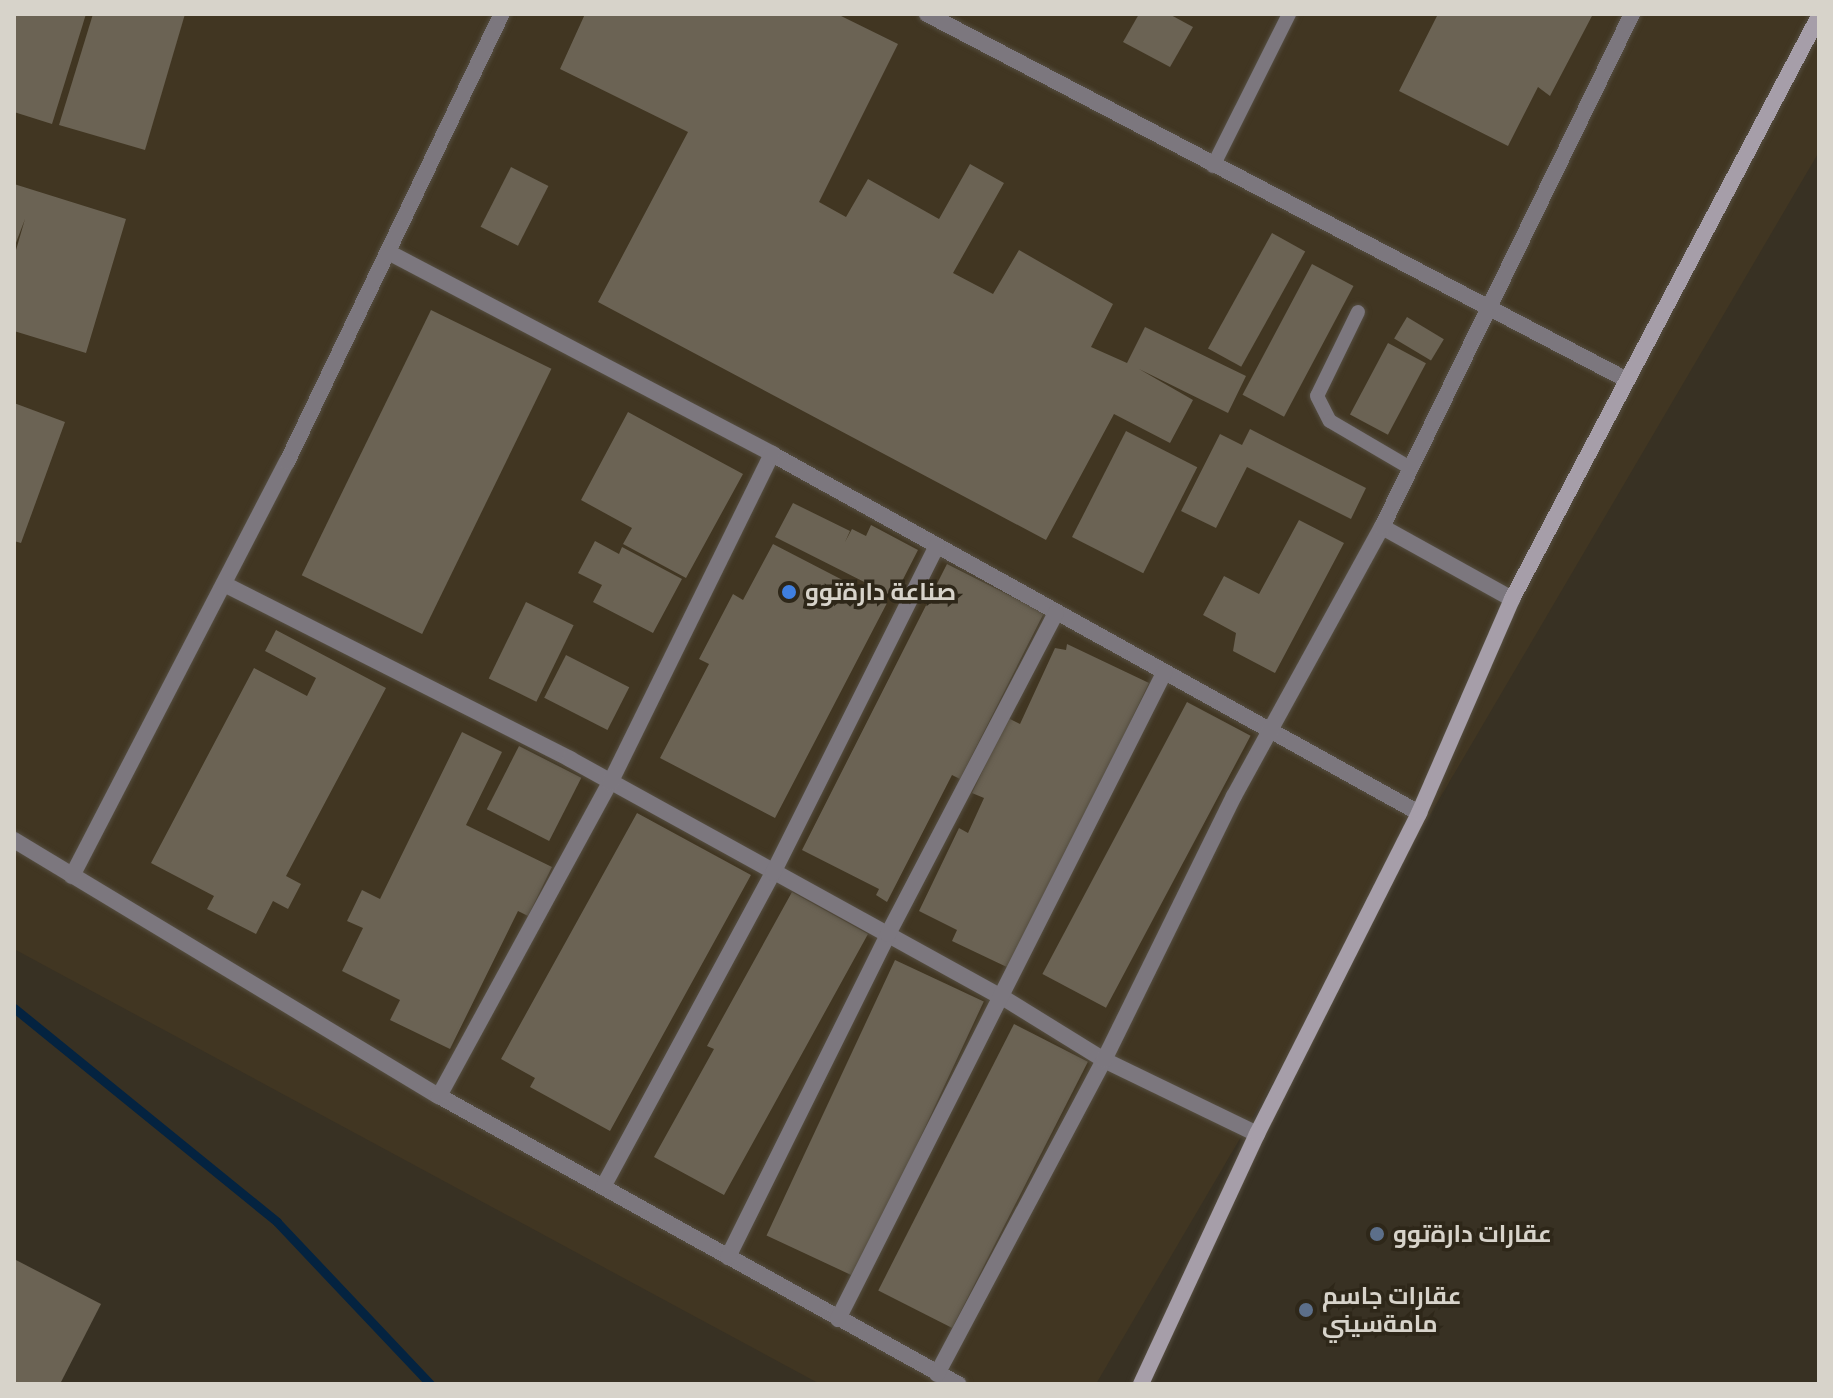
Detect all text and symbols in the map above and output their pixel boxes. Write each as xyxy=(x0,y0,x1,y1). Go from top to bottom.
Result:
place label: صناعة دارةتوو xyxy=(805,578,956,606)
marker: صناعة دارةتوو xyxy=(780,583,798,601)
place label: عقارات دارةتوو xyxy=(1393,1220,1552,1248)
marker: عقارات دارةتوو xyxy=(1368,1225,1386,1243)
place label: عقارات جاسم مامةسيني xyxy=(1322,1282,1462,1338)
marker: عقارات جاسم مامةسيني xyxy=(1297,1301,1315,1319)

